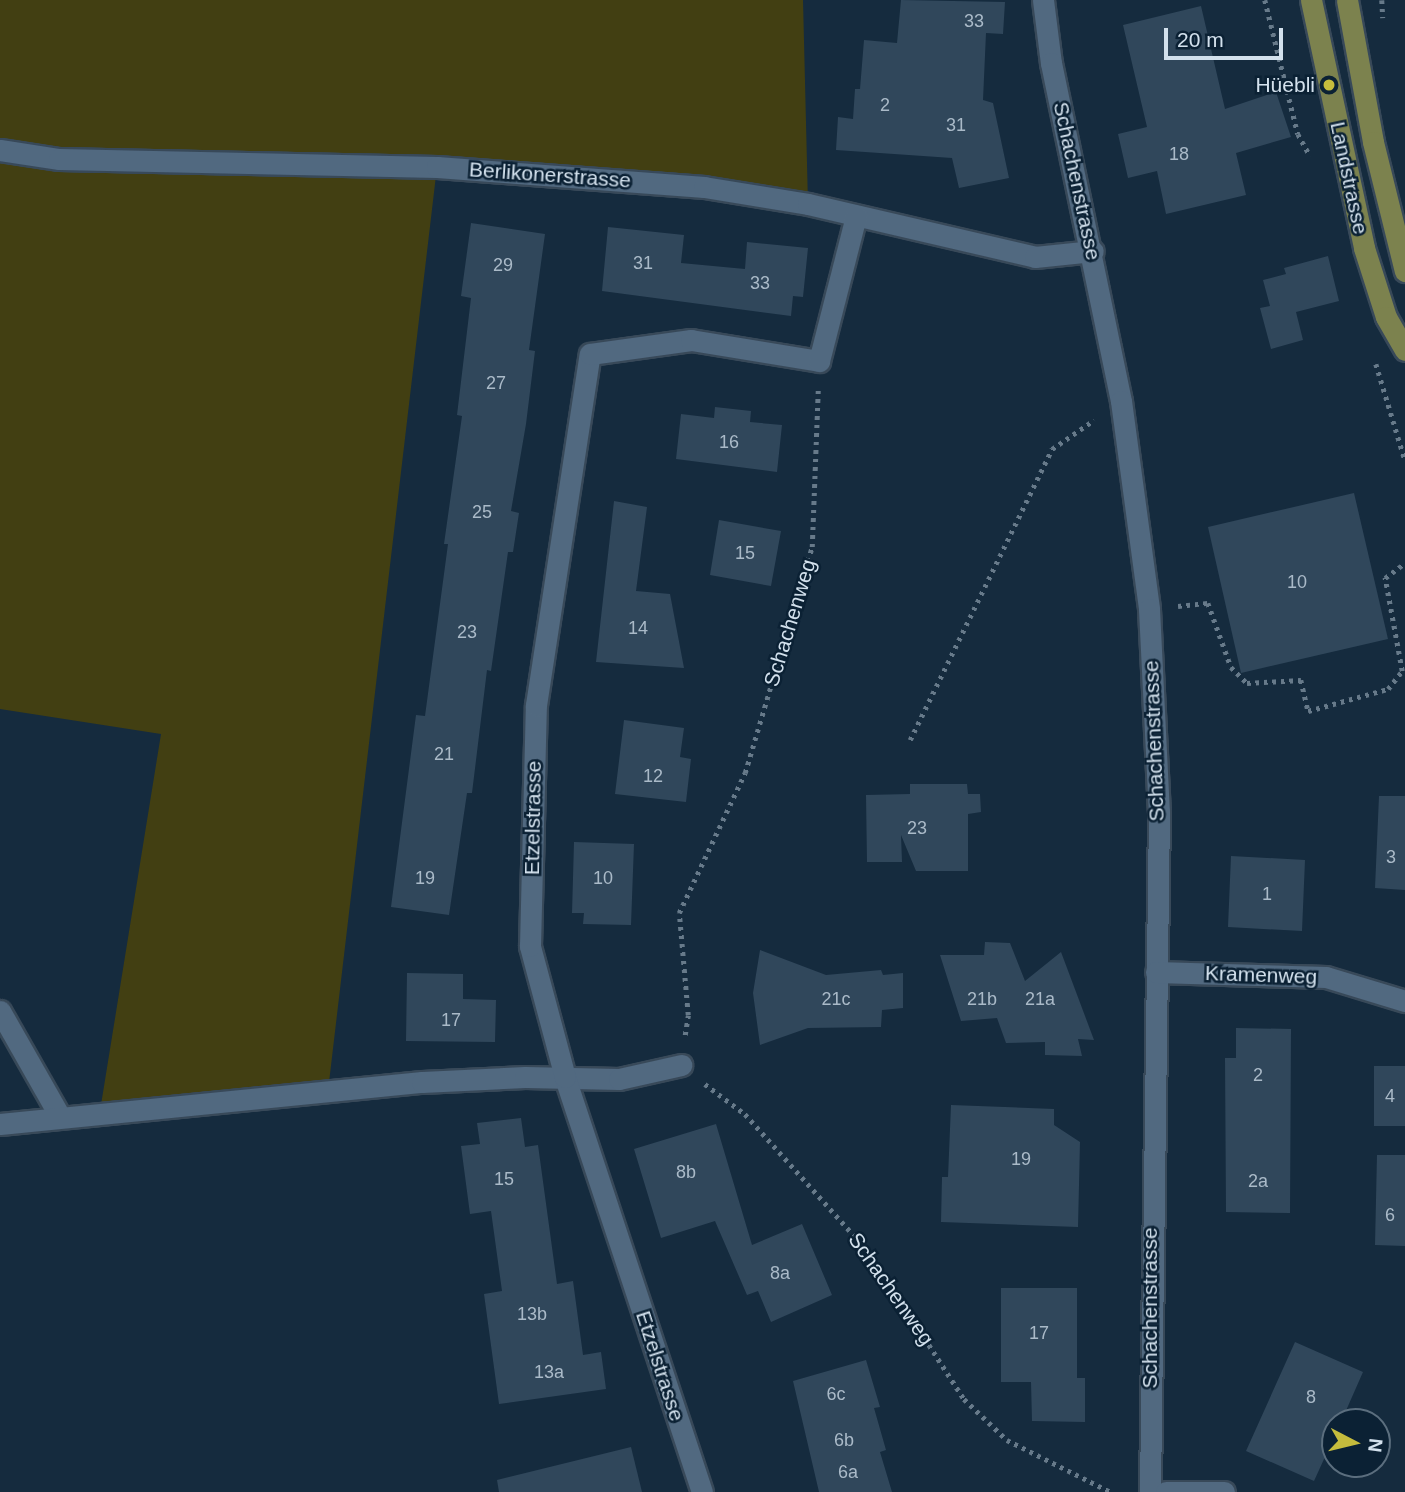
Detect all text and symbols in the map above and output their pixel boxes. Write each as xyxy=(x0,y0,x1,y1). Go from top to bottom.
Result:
house number: 33 xyxy=(964,10,984,32)
scale bar xyxy=(1167,14,1286,58)
text: 20 m xyxy=(1177,28,1224,51)
place label: Hüebli xyxy=(1255,72,1315,98)
marker: Hüebli xyxy=(1321,77,1337,93)
house number: 2 xyxy=(880,94,890,116)
street label: Schachenstrasse xyxy=(1048,100,1106,262)
house number: 31 xyxy=(946,114,966,136)
street label: Landstrasse xyxy=(1325,119,1373,237)
house number: 18 xyxy=(1169,143,1189,165)
street label: Berlikonerstrasse xyxy=(468,157,632,193)
house number: 31 xyxy=(633,252,653,274)
house number: 29 xyxy=(493,254,513,276)
house number: 33 xyxy=(750,272,770,294)
house number: 27 xyxy=(486,372,506,394)
house number: 16 xyxy=(719,431,739,453)
house number: 25 xyxy=(472,501,492,523)
house number: 15 xyxy=(735,542,755,564)
street label: Schachenweg xyxy=(759,556,821,690)
house number: 10 xyxy=(1287,571,1307,593)
house number: 14 xyxy=(628,617,648,639)
house number: 23 xyxy=(457,621,477,643)
street label: Schachenstrasse xyxy=(1139,660,1169,822)
house number: 21 xyxy=(434,743,454,765)
street label: Etzelstrasse xyxy=(519,761,547,875)
house number: 12 xyxy=(643,765,663,787)
house number: 23 xyxy=(907,817,927,839)
house number: 3 xyxy=(1386,846,1396,868)
house number: 19 xyxy=(415,867,435,889)
house number: 10 xyxy=(593,867,613,889)
house number: 1 xyxy=(1262,883,1272,905)
street label: Kramenweg xyxy=(1205,960,1317,990)
house number: 21c xyxy=(821,988,851,1010)
house number: 21b xyxy=(967,988,997,1010)
house number: 21a xyxy=(1025,988,1055,1010)
house number: 17 xyxy=(441,1009,461,1031)
house number: 2 xyxy=(1253,1064,1263,1086)
house number: 4 xyxy=(1385,1085,1395,1107)
house number: 19 xyxy=(1011,1148,1031,1170)
house number: 8b xyxy=(676,1161,696,1183)
house number: 15 xyxy=(494,1168,514,1190)
house number: 2a xyxy=(1248,1170,1268,1192)
house number: 6 xyxy=(1385,1204,1395,1226)
street label: Schachenstrasse xyxy=(1137,1227,1163,1389)
street label: Schachenweg xyxy=(843,1228,939,1350)
house number: 8a xyxy=(770,1262,790,1284)
house number: 13b xyxy=(517,1303,547,1325)
street label: Etzelstrasse xyxy=(630,1308,690,1424)
house number: 17 xyxy=(1029,1322,1049,1344)
house number: 13a xyxy=(534,1361,564,1383)
house number: 6c xyxy=(826,1383,846,1405)
house number: 8 xyxy=(1306,1386,1316,1408)
north arrow xyxy=(1321,1408,1391,1478)
house number: 6b xyxy=(834,1429,854,1451)
text: N xyxy=(1364,1437,1387,1453)
house number: 6a xyxy=(838,1461,858,1483)

